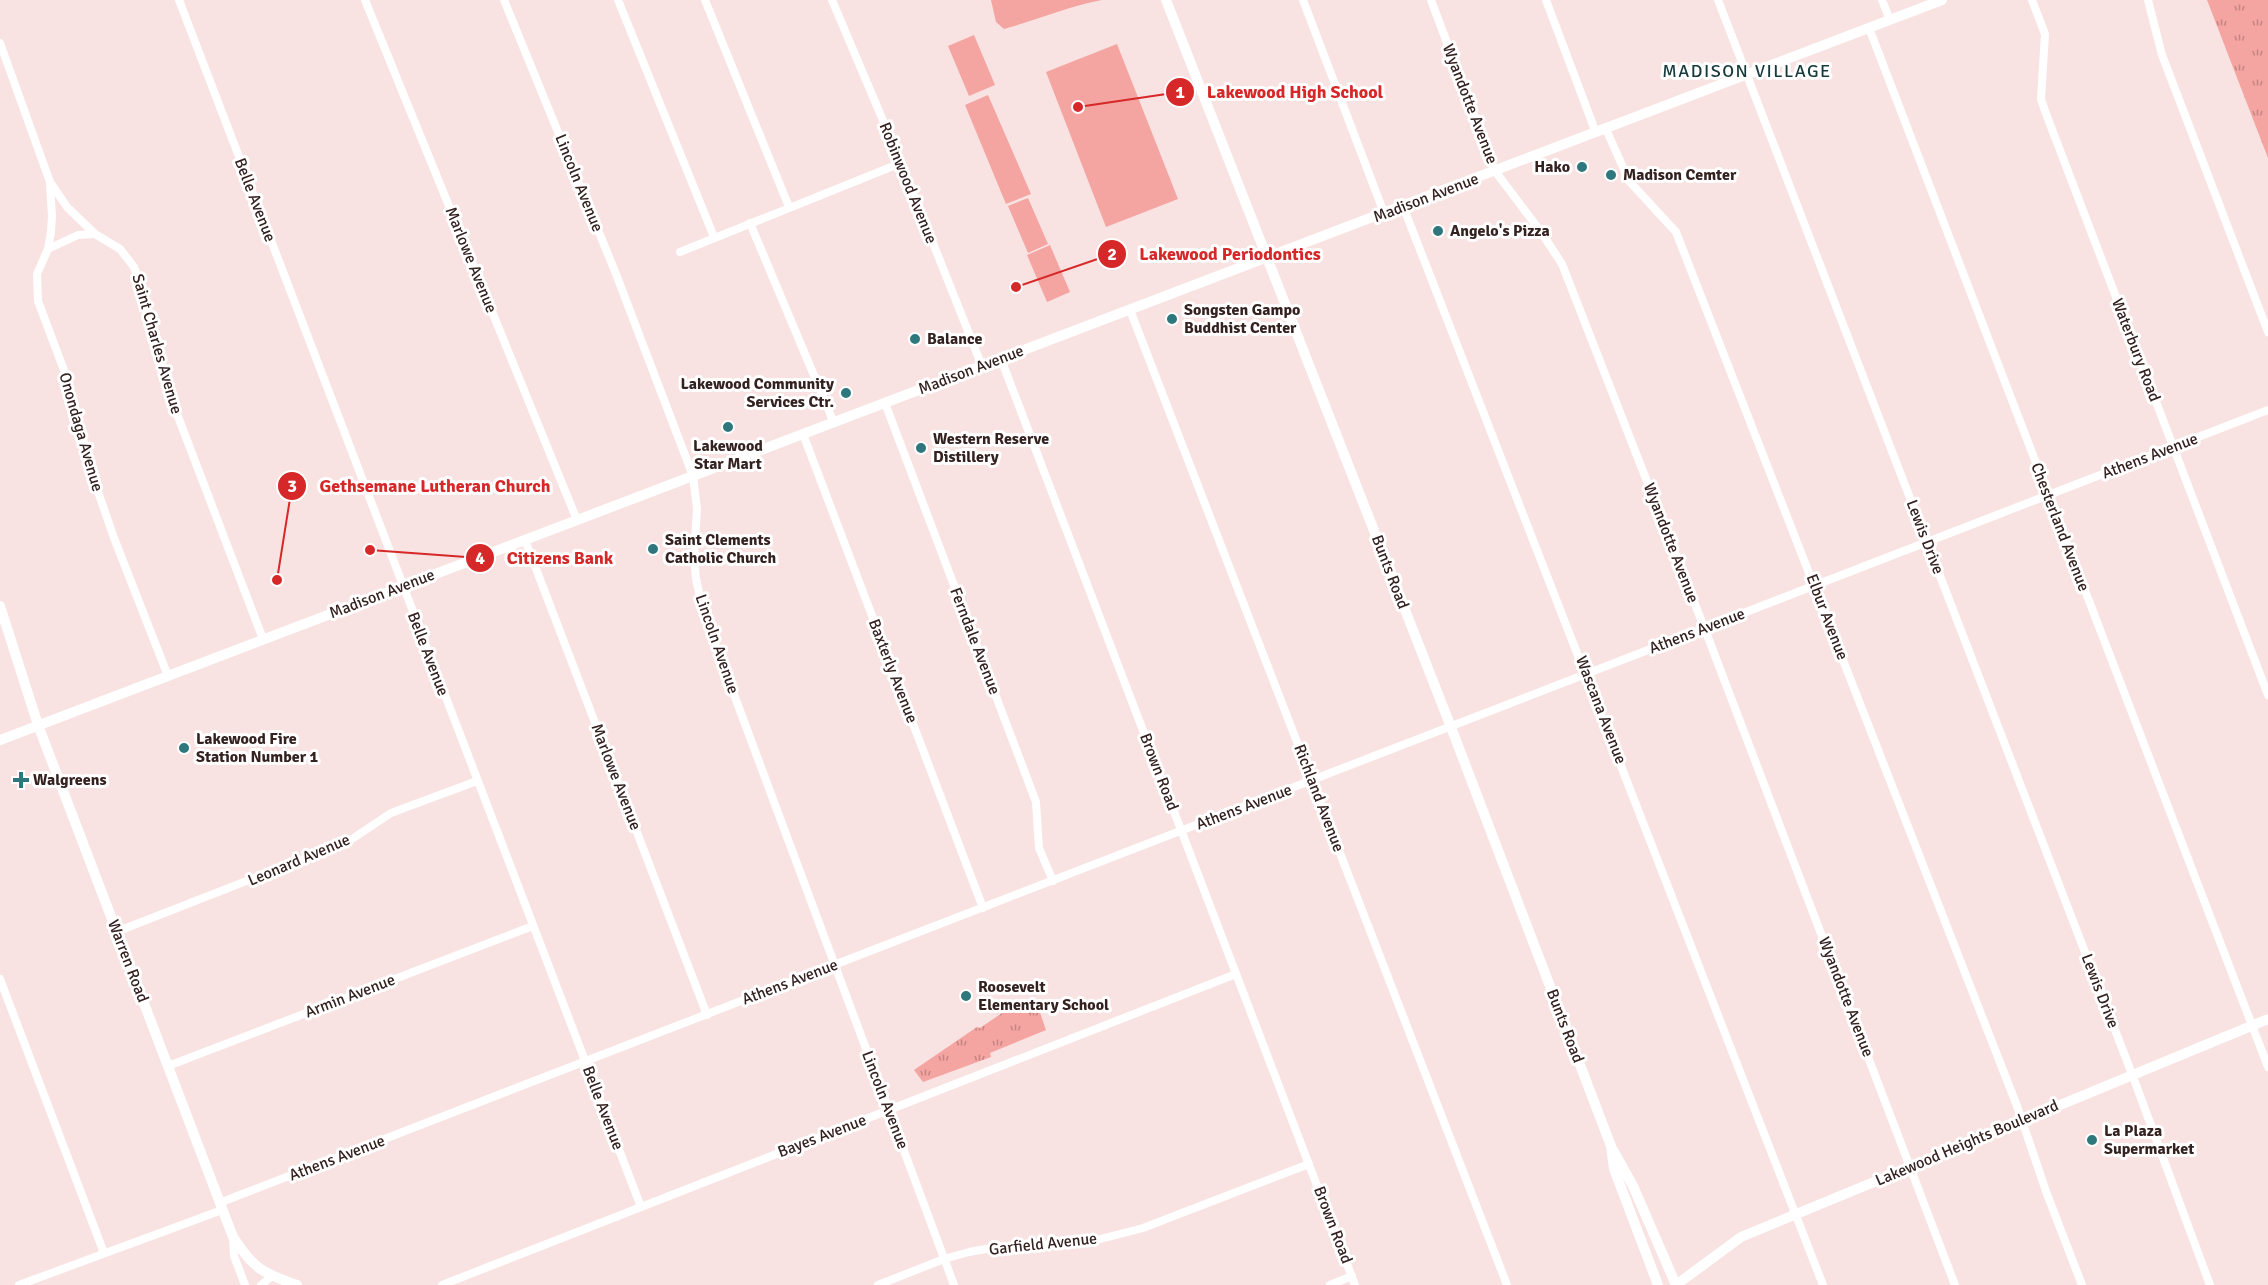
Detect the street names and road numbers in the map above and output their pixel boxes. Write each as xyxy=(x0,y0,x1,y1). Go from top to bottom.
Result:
street label: Wyandotte Avenue xyxy=(1438,41,1502,167)
street label: Robinwood Avenue xyxy=(875,119,941,247)
street label: Lincoln Avenue xyxy=(550,131,608,235)
street label: Belle Avenue xyxy=(230,155,280,245)
street label: Madison Avenue xyxy=(1370,169,1482,227)
street label: Marlowe Avenue xyxy=(441,204,501,316)
street label: Saint Charles Avenue xyxy=(127,272,187,416)
street label: Waterbury Road xyxy=(2107,296,2165,404)
street label: Madison Avenue xyxy=(915,341,1027,399)
street label: Onondaga Avenue xyxy=(54,370,108,494)
street label: Athens Avenue xyxy=(2099,429,2201,483)
street label: Chesterland Avenue xyxy=(2026,460,2094,594)
street label: Wyandotte Avenue xyxy=(1639,480,1703,606)
street label: Lewis Drive xyxy=(1902,497,1948,577)
street label: Bunts Road xyxy=(1367,532,1413,612)
street label: Madison Avenue xyxy=(326,565,438,623)
street label: Elbur Avenue xyxy=(1801,571,1853,663)
street label: Ferndale Avenue xyxy=(945,585,1005,697)
street label: Lincoln Avenue xyxy=(691,592,743,696)
street label: Athens Avenue xyxy=(1646,604,1748,658)
street label: Belle Avenue xyxy=(403,609,453,699)
street label: Baxterly Avenue xyxy=(864,616,922,726)
street label: Wascana Avenue xyxy=(1571,653,1631,767)
street label: Marlowe Avenue xyxy=(586,721,646,833)
street label: Brown Road xyxy=(1135,730,1183,814)
street label: Richland Avenue xyxy=(1289,741,1349,855)
street label: Athens Avenue xyxy=(1193,780,1295,834)
street label: Leonard Avenue xyxy=(245,830,353,890)
street label: Warren Road xyxy=(103,917,153,1005)
street label: Wyandotte Avenue xyxy=(1814,934,1878,1060)
street label: Lewis Drive xyxy=(2077,951,2123,1031)
street label: Athens Avenue xyxy=(739,955,841,1009)
street label: Armin Avenue xyxy=(302,970,398,1022)
street label: Bunts Road xyxy=(1542,986,1588,1066)
street label: Lincoln Avenue xyxy=(857,1048,913,1152)
street label: Belle Avenue xyxy=(578,1063,628,1153)
street label: Lakewood Heights Boulevard xyxy=(1872,1095,2062,1191)
street label: Bayes Avenue xyxy=(775,1110,869,1162)
street label: Athens Avenue xyxy=(286,1131,388,1185)
street label: Brown Road xyxy=(1309,1183,1357,1267)
street label: Garfield Avenue xyxy=(988,1228,1098,1260)

